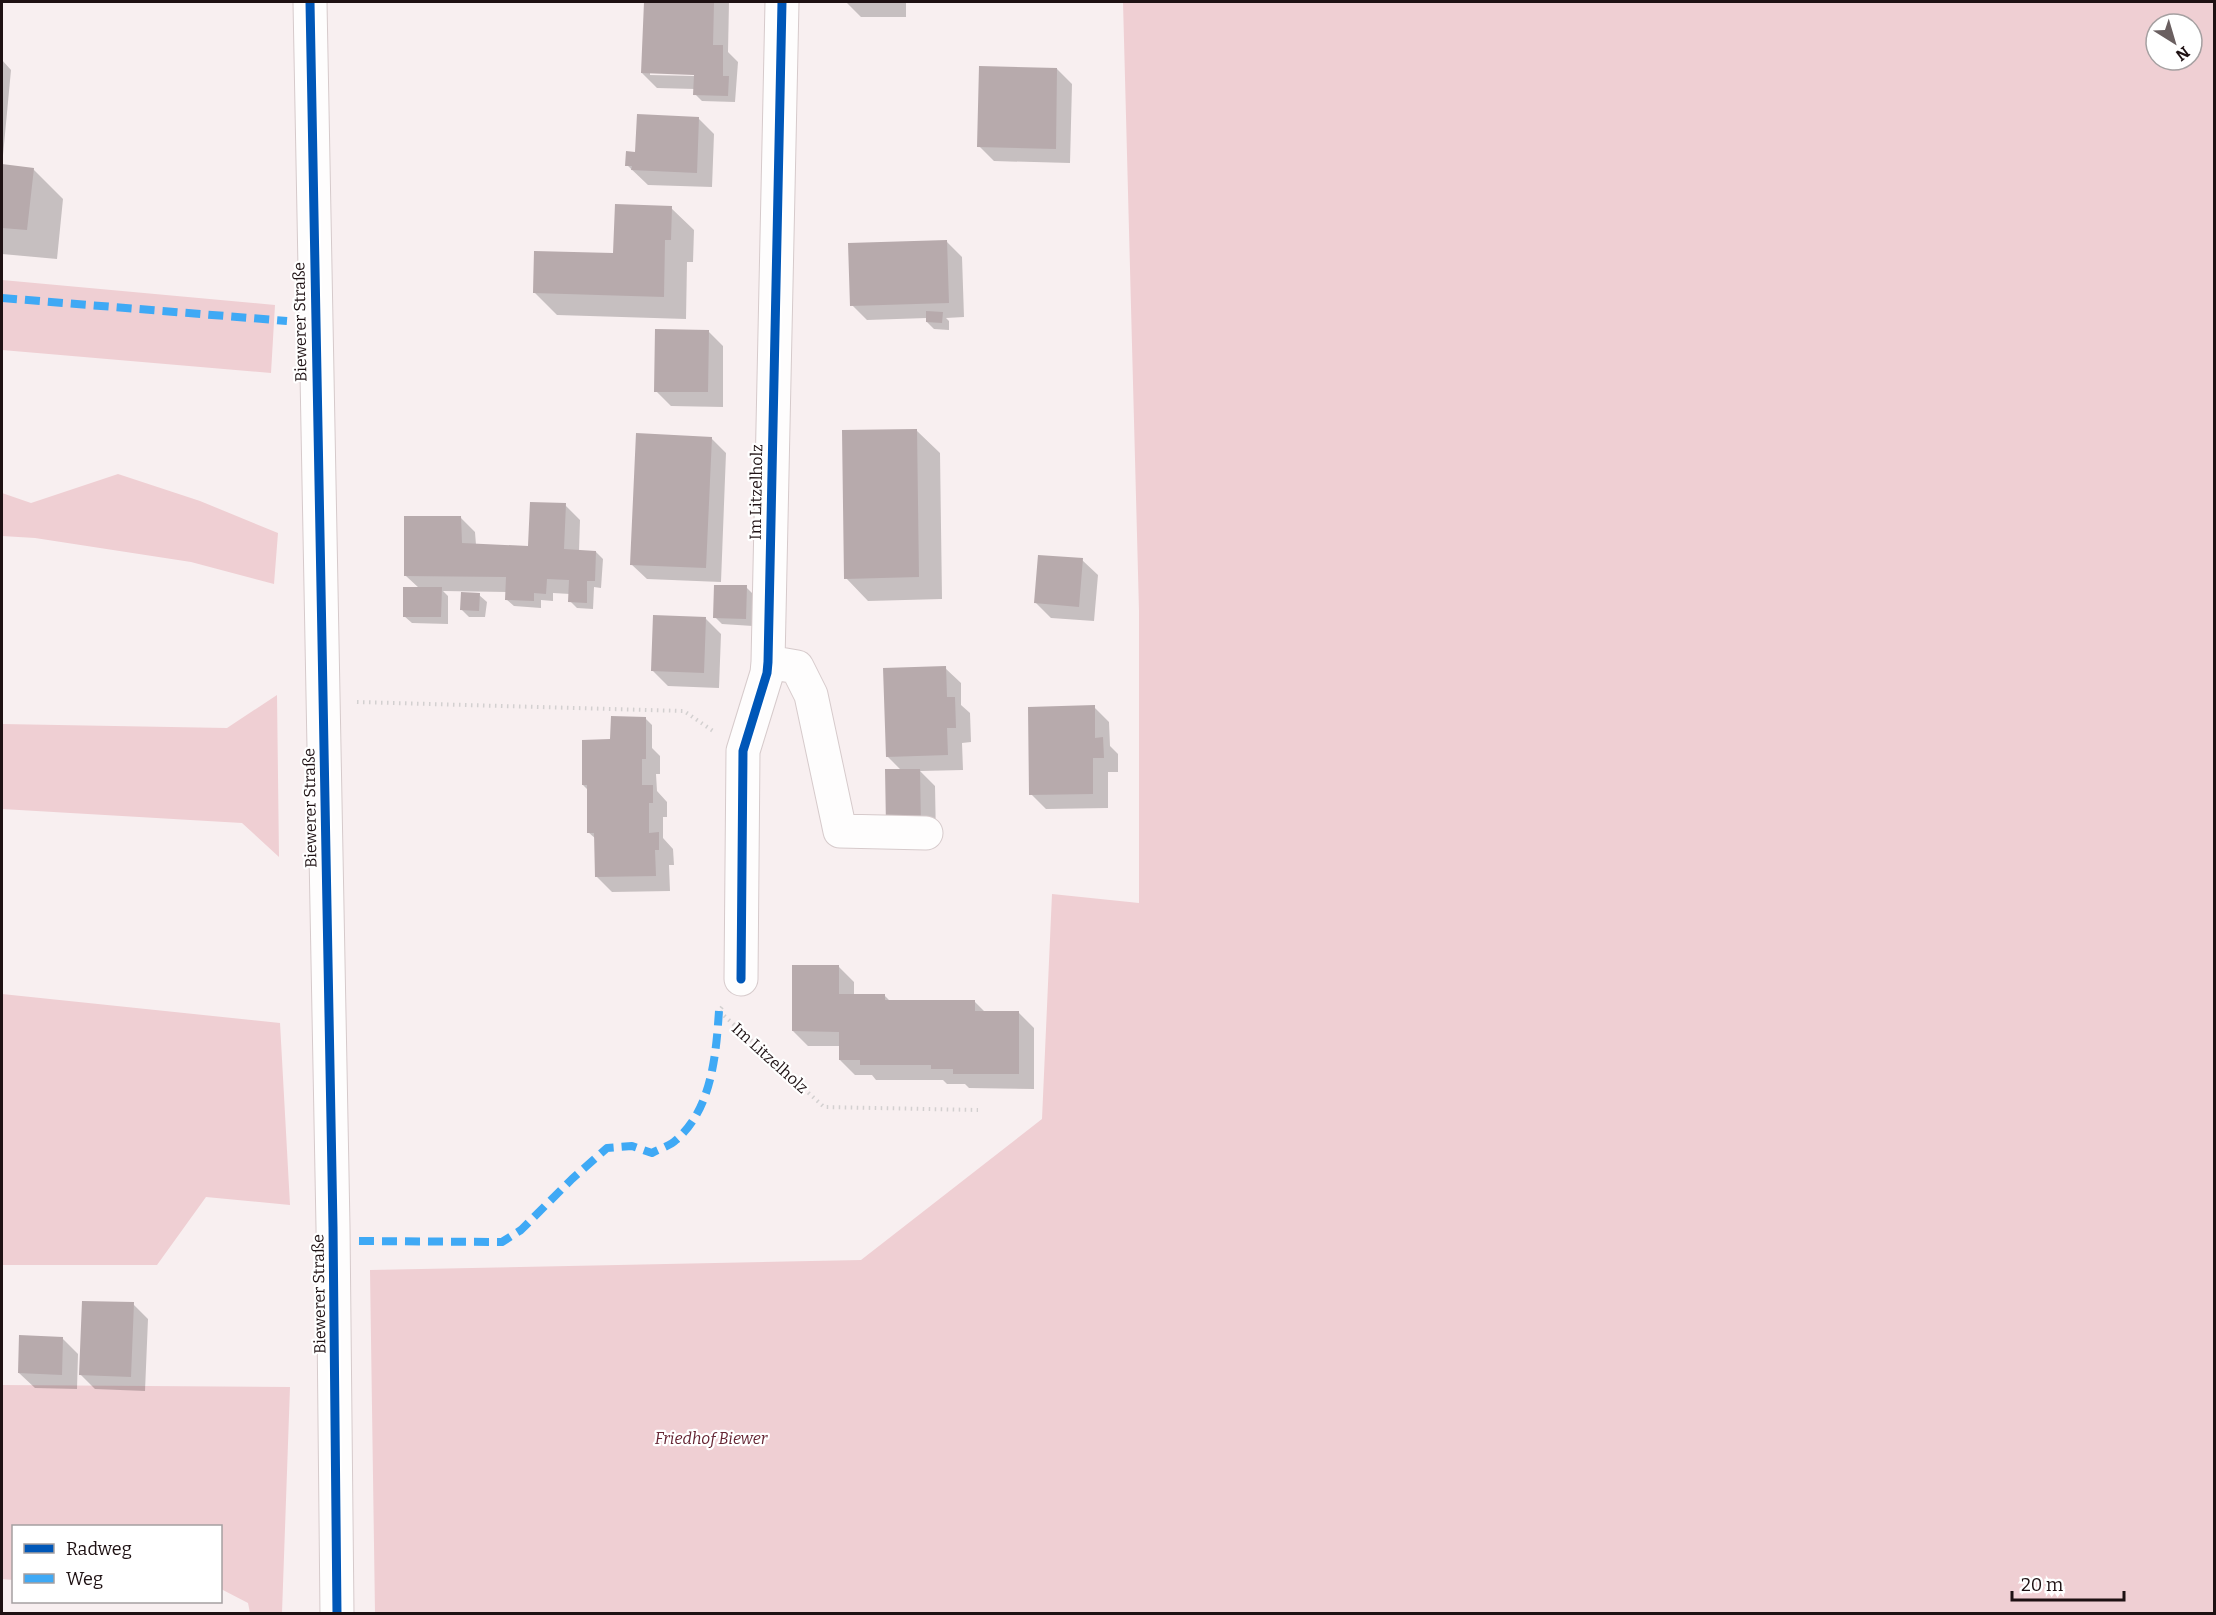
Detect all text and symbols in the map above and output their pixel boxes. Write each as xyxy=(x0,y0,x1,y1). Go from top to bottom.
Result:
north arrow xyxy=(2144,12,2204,72)
text: N xyxy=(2172,42,2193,65)
street label: Biewerer Straße xyxy=(289,262,311,382)
street label: Im Litzelholz xyxy=(746,444,766,540)
street label: Biewerer Straße xyxy=(299,748,321,868)
street label: Im Litzelholz xyxy=(728,1019,812,1097)
street label: Biewerer Straße xyxy=(308,1234,330,1354)
park label: Friedhof Biewer xyxy=(655,1429,769,1448)
legend xyxy=(12,1525,222,1603)
text: Radweg xyxy=(66,1538,132,1560)
scale bar xyxy=(2012,1564,2124,1602)
text: Weg xyxy=(66,1568,103,1590)
text: 20 m xyxy=(2021,1574,2063,1596)

